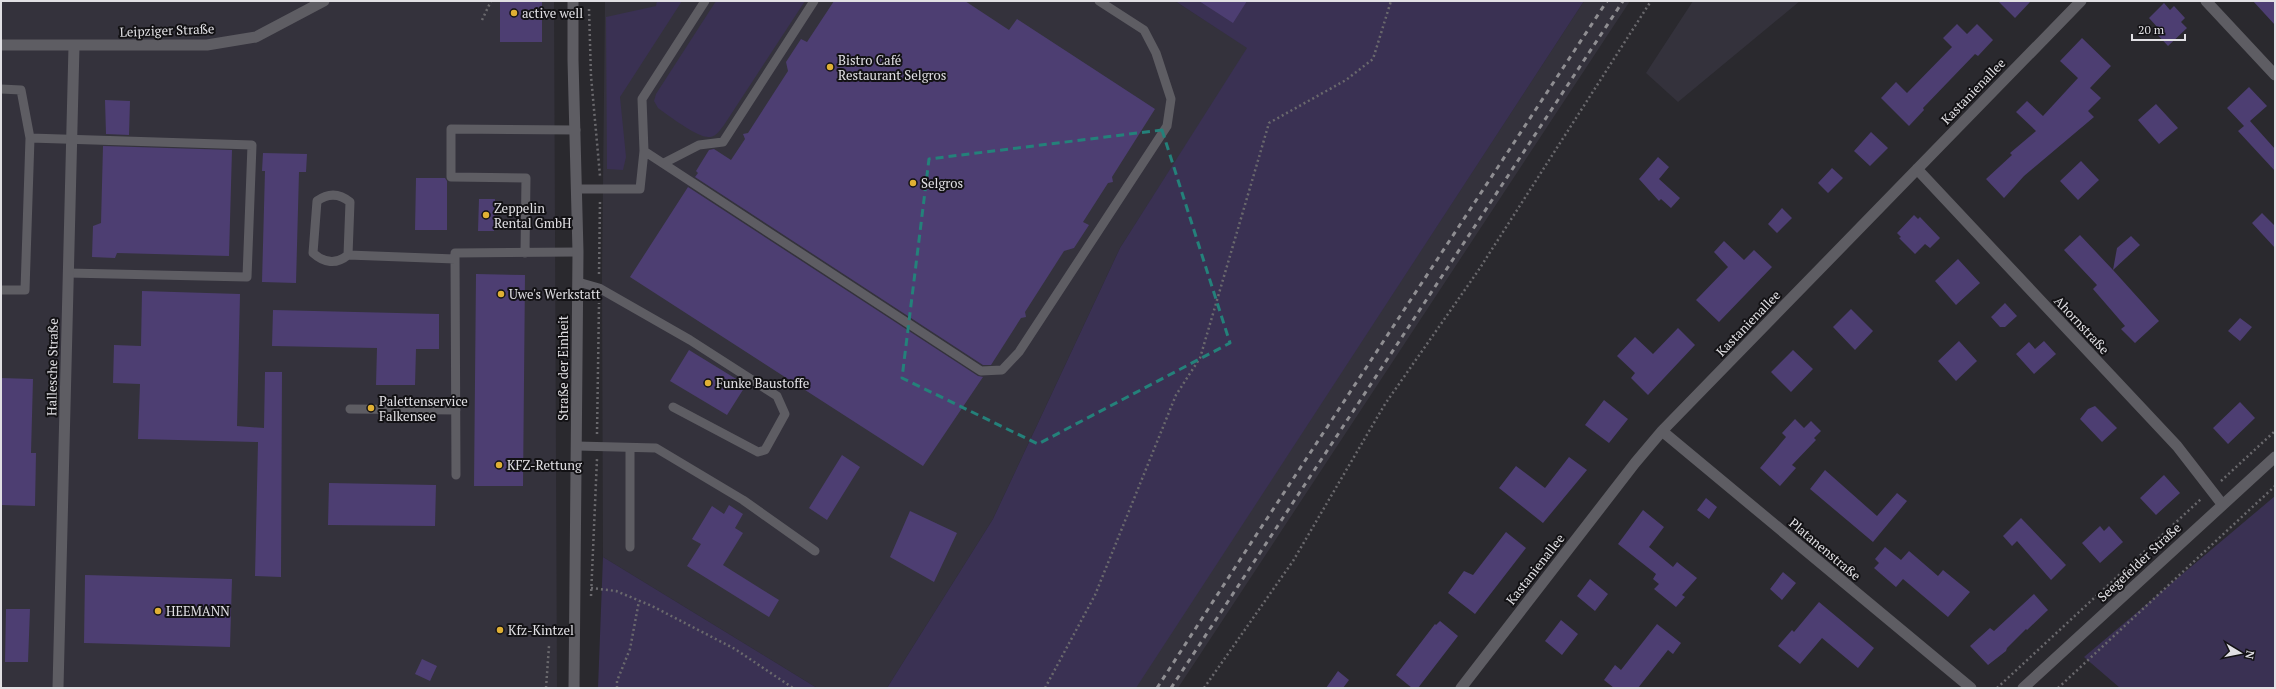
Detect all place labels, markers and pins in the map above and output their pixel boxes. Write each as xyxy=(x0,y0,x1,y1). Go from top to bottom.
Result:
place label: active well xyxy=(522,4,583,22)
marker: active well xyxy=(509,8,519,18)
place label: Bistro Café Restaurant Selgros xyxy=(838,51,946,84)
marker: Bistro Café Restaurant Selgros xyxy=(825,62,835,72)
place label: Selgros xyxy=(921,174,963,192)
marker: Selgros xyxy=(908,178,918,188)
place label: Zeppelin Rental GmbH xyxy=(494,199,572,232)
marker: Zeppelin Rental GmbH xyxy=(481,210,491,220)
place label: Uwe's Werkstatt xyxy=(509,285,601,303)
marker: Uwe's Werkstatt xyxy=(496,289,506,299)
place label: Funke Baustoffe xyxy=(716,374,809,392)
marker: Funke Baustoffe xyxy=(703,378,713,388)
place label: Palettenservice Falkensee xyxy=(379,392,468,425)
marker: Palettenservice Falkensee xyxy=(366,403,376,413)
place label: KFZ-Rettung xyxy=(507,456,582,474)
marker: KFZ-Rettung xyxy=(494,460,504,470)
place label: HEEMANN xyxy=(166,602,230,620)
marker: HEEMANN xyxy=(153,606,163,616)
place label: Kfz-Kintzel xyxy=(508,621,574,639)
marker: Kfz-Kintzel xyxy=(495,625,505,635)

